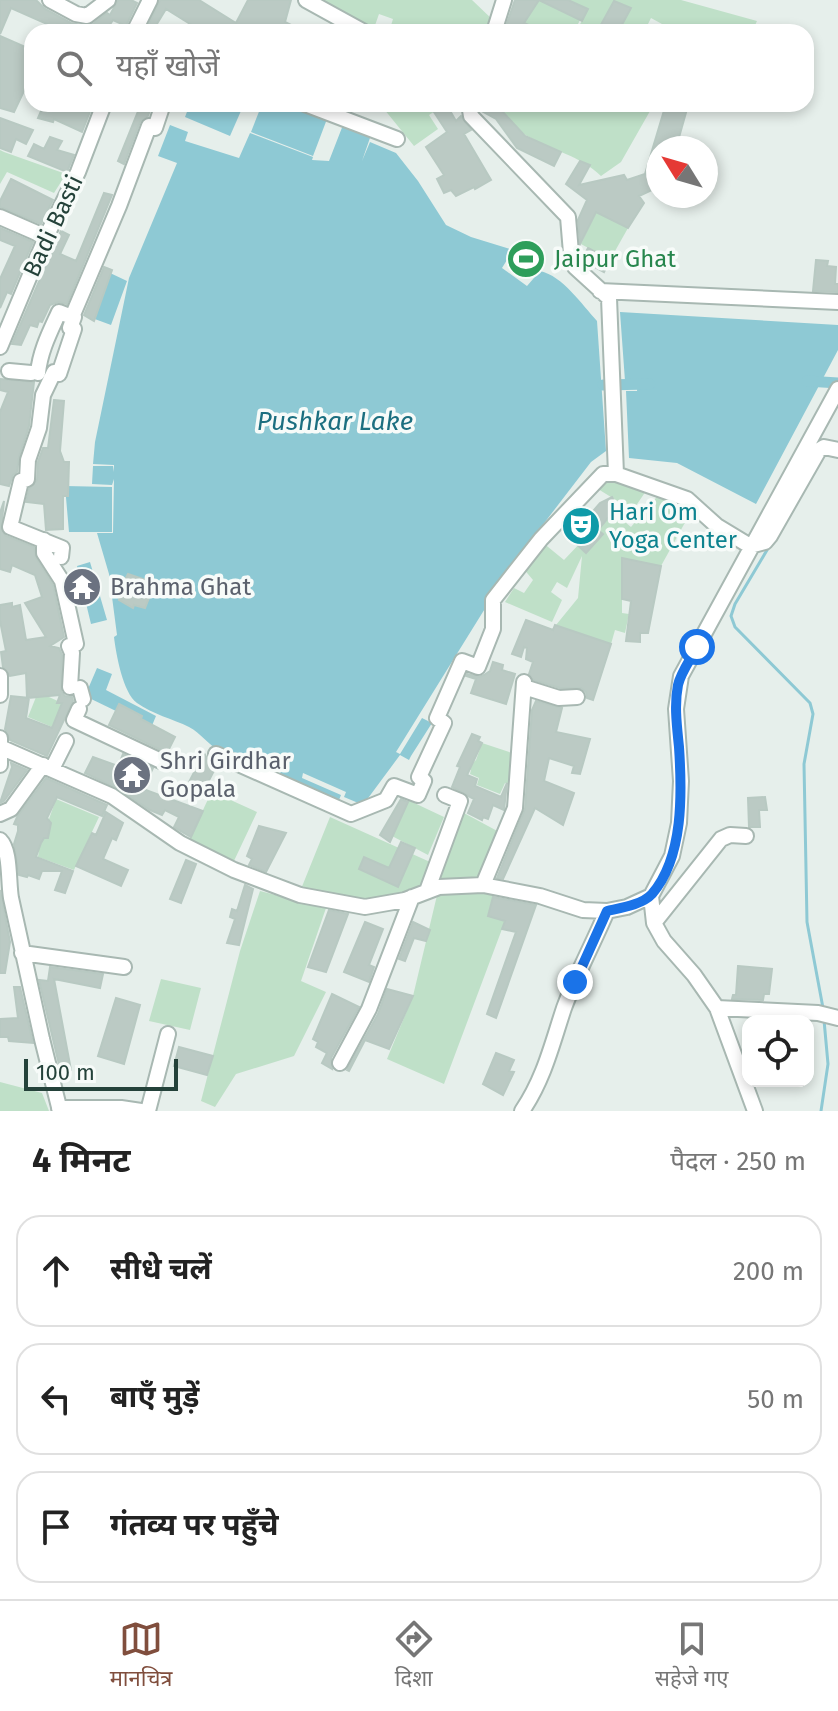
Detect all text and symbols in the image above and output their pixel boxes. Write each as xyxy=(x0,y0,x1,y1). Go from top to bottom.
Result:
search box xyxy=(24,24,814,112)
icon: search xyxy=(52,46,96,90)
text: यहाँ खोजें xyxy=(116,48,220,84)
north arrow xyxy=(646,136,718,208)
street label: Badi Basti xyxy=(17,171,89,281)
sports icon: Jaipur Ghat xyxy=(505,238,547,280)
place label: Jaipur Ghat xyxy=(554,245,676,273)
water label: Pushkar Lake xyxy=(257,406,413,437)
place label: Hari Om Yoga Center xyxy=(609,498,738,554)
theatre icon: Hari Om Yoga Center xyxy=(560,505,602,547)
temple icon: Brahma Ghat xyxy=(61,566,103,608)
place label: Brahma Ghat xyxy=(110,573,251,601)
route start xyxy=(679,629,715,665)
place label: Shri Girdhar Gopala xyxy=(160,747,291,803)
temple icon: Shri Girdhar Gopala xyxy=(111,754,153,796)
route end xyxy=(557,964,593,1000)
map controls xyxy=(742,1015,814,1087)
button: locate xyxy=(742,1015,814,1087)
scale bar xyxy=(24,1055,178,1091)
text: 100 m xyxy=(36,1059,95,1086)
text: 4 मिनट xyxy=(32,1140,131,1181)
text: पैदल · 250 m xyxy=(670,1146,806,1177)
icon: ahead xyxy=(34,1249,78,1293)
text: सीधे चलें xyxy=(110,1251,212,1287)
text: 200 m xyxy=(733,1256,804,1287)
icon: left xyxy=(34,1377,78,1421)
text: बाएँ मुड़ें xyxy=(110,1379,199,1415)
text: 50 m xyxy=(747,1384,804,1415)
icon: arrive xyxy=(34,1505,78,1549)
text: गंतव्य पर पहुँचे xyxy=(110,1507,278,1543)
tab: मानचित्र xyxy=(110,1617,173,1695)
tab: दिशा xyxy=(392,1617,436,1695)
tab: सहेजे गए xyxy=(655,1617,728,1695)

